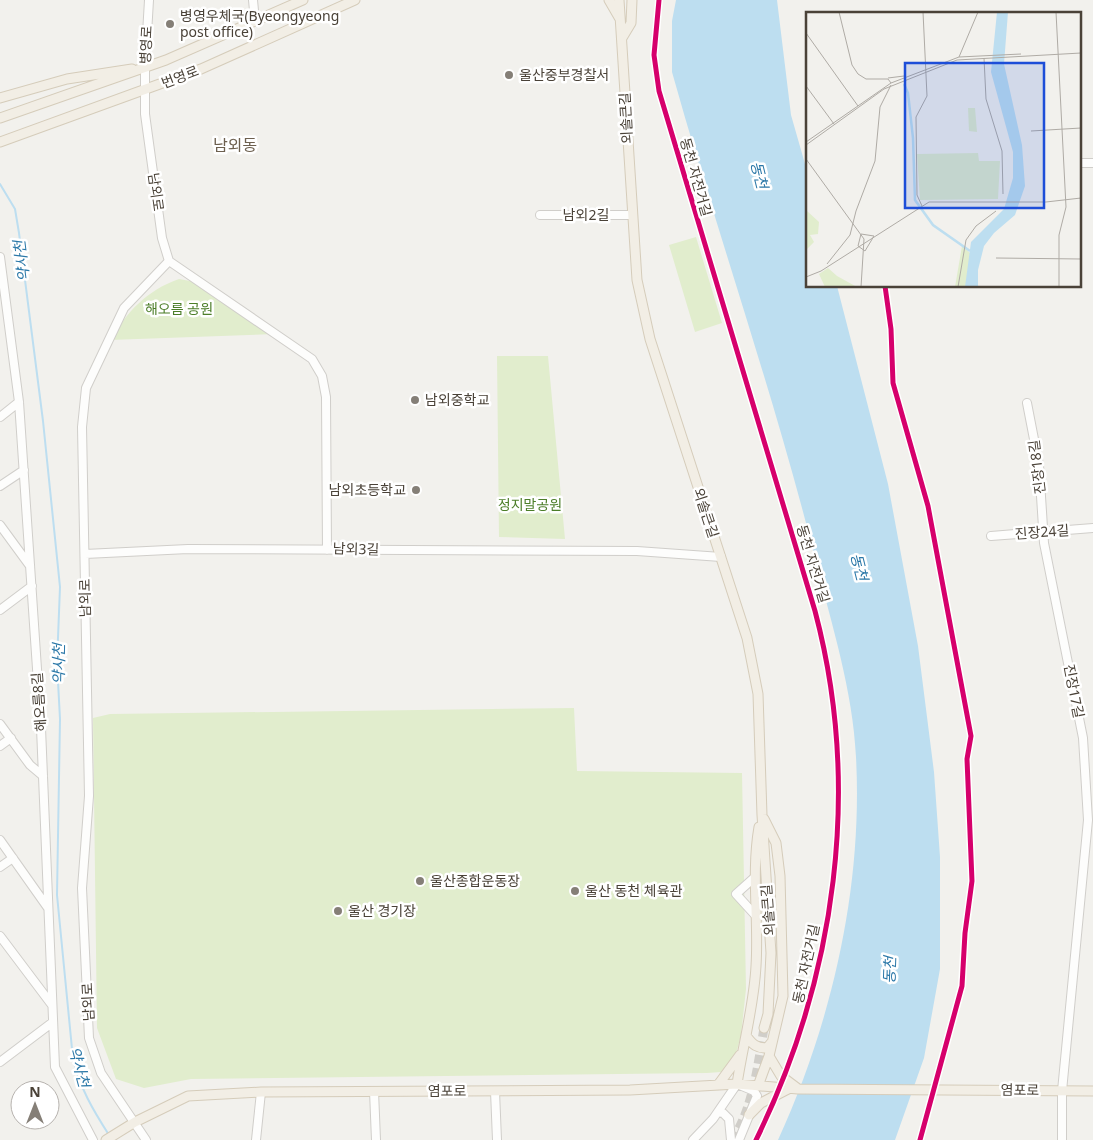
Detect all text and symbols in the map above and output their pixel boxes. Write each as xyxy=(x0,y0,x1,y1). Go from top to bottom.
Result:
place label: 병영우체국(Byeongyeong post office) xyxy=(180,6,339,41)
inset map xyxy=(806,12,1080,288)
marker: 병영우체국(Byeongyeong post office) xyxy=(164,18,176,30)
street label: 병영로 xyxy=(135,25,156,65)
street label: 번영로 xyxy=(158,61,201,92)
place label: 울산중부경찰서 xyxy=(519,65,609,84)
marker: 울산중부경찰서 xyxy=(503,69,515,81)
street label: 외솔큰길 xyxy=(615,92,636,144)
district label: 남외동 xyxy=(213,134,257,156)
street label: 동천 자전거길 xyxy=(676,135,717,218)
water label: 동천 xyxy=(747,159,774,193)
street label: 남외로 xyxy=(144,171,169,213)
street label: 남외2길 xyxy=(563,205,609,224)
water label: 약사천 xyxy=(8,237,33,283)
park label: 해오름 공원 xyxy=(145,299,213,318)
place label: 남외중학교 xyxy=(425,390,490,409)
marker: 남외중학교 xyxy=(409,394,421,406)
street label: 진장18길 xyxy=(1024,439,1049,495)
place label: 남외초등학교 xyxy=(329,480,406,499)
marker: 남외초등학교 xyxy=(410,484,422,496)
street label: 외솔큰길 xyxy=(689,485,723,540)
park label: 정지말공원 xyxy=(498,495,562,514)
street label: 진장24길 xyxy=(1014,520,1070,543)
street label: 동천 자전거길 xyxy=(793,522,834,605)
street label: 남외3길 xyxy=(332,538,380,559)
water label: 동천 xyxy=(847,551,874,585)
street label: 남외로 xyxy=(75,578,94,617)
water label: 약사천 xyxy=(48,641,68,685)
street label: 진장17길 xyxy=(1060,662,1089,720)
street label: 해오름8길 xyxy=(27,672,50,732)
place label: 울산종합운동장 xyxy=(430,871,520,890)
marker: 울산종합운동장 xyxy=(414,875,426,887)
place label: 울산 동천 체육관 xyxy=(585,881,683,900)
street label: 외솔큰길 xyxy=(756,884,779,936)
marker: 울산 동천 체육관 xyxy=(569,885,581,897)
place label: 울산 경기장 xyxy=(348,901,416,920)
marker: 울산 경기장 xyxy=(332,905,344,917)
street label: 동천 자전거길 xyxy=(788,922,823,1005)
water label: 동천 xyxy=(879,954,900,984)
street label: 남외로 xyxy=(77,982,98,1022)
water label: 약사천 xyxy=(65,1044,96,1091)
north arrow xyxy=(10,1080,60,1130)
street label: 염포로 xyxy=(1001,1080,1040,1099)
street label: 염포로 xyxy=(428,1081,466,1100)
text: N xyxy=(29,1082,41,1101)

